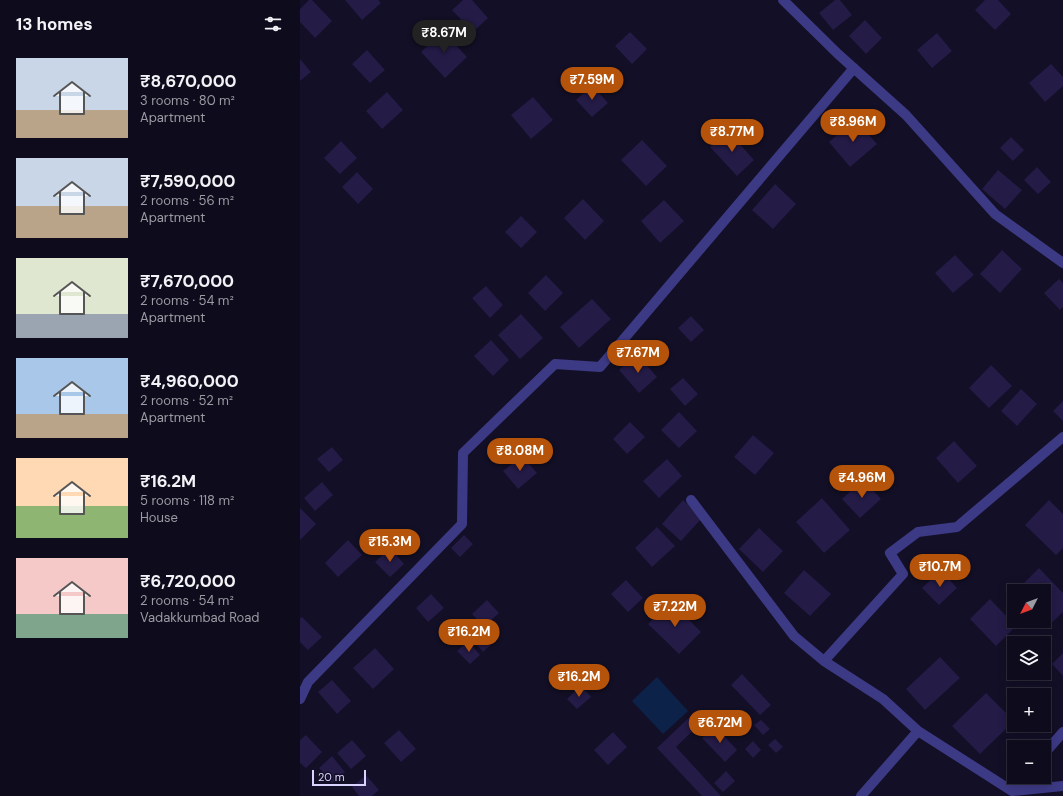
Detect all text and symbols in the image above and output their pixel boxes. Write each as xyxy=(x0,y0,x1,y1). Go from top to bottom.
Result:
text: 13 homes xyxy=(16,13,93,35)
icon: filters xyxy=(262,13,284,35)
pin: ₹8.67M xyxy=(411,20,477,54)
text: ₹8.67M xyxy=(421,24,467,41)
pin: ₹7.59M xyxy=(559,67,625,101)
text: ₹8,670,000 xyxy=(140,70,237,92)
text: ₹7.59M xyxy=(569,71,615,88)
icon: home xyxy=(48,74,96,122)
text: 3 rooms · 80 m² xyxy=(140,92,235,109)
text: Apartment xyxy=(140,109,205,126)
pin: ₹8.96M xyxy=(820,109,886,143)
text: ₹8.96M xyxy=(829,113,877,130)
pin: ₹8.77M xyxy=(699,119,765,153)
text: ₹8.77M xyxy=(710,123,754,140)
text: ₹7,590,000 xyxy=(140,170,235,192)
icon: home xyxy=(48,174,96,222)
text: 2 rooms · 56 m² xyxy=(140,192,234,209)
text: Apartment xyxy=(140,209,205,226)
text: ₹7,670,000 xyxy=(140,270,234,292)
icon: home xyxy=(48,274,96,322)
text: 2 rooms · 54 m² xyxy=(140,292,234,309)
text: Apartment xyxy=(140,309,205,326)
pin: ₹7.67M xyxy=(605,340,671,374)
text: ₹7.67M xyxy=(616,344,660,361)
text: ₹4,960,000 xyxy=(140,370,239,392)
icon: home xyxy=(48,374,96,422)
text: 2 rooms · 52 m² xyxy=(140,392,233,409)
text: Apartment xyxy=(140,409,205,426)
pin: ₹8.08M xyxy=(487,438,553,472)
text: ₹8.08M xyxy=(496,442,544,459)
pin: ₹4.96M xyxy=(829,465,895,499)
text: ₹4.96M xyxy=(838,469,886,486)
text: ₹16.2M xyxy=(140,470,196,492)
icon: home xyxy=(48,474,96,522)
text: 5 rooms · 118 m² xyxy=(140,492,234,509)
text: House xyxy=(140,509,178,526)
pin: ₹15.3M xyxy=(357,529,423,563)
text: ₹15.3M xyxy=(368,533,412,550)
pin: ₹10.7M xyxy=(907,554,973,588)
text: ₹10.7M xyxy=(919,558,961,575)
text: ₹6,720,000 xyxy=(140,570,236,592)
icon: home xyxy=(48,574,96,622)
north arrow xyxy=(1007,584,1051,628)
map controls xyxy=(1007,584,1051,784)
text: 2 rooms · 54 m² xyxy=(140,592,234,609)
pin: ₹7.22M xyxy=(642,594,708,628)
text: ₹7.22M xyxy=(653,598,697,615)
text: Vadakkumbad Road xyxy=(140,609,259,626)
pin: ₹16.2M xyxy=(436,619,502,653)
text: ₹16.2M xyxy=(448,623,490,640)
button: layers xyxy=(1007,636,1051,680)
pin: ₹16.2M xyxy=(546,664,612,698)
text: ₹16.2M xyxy=(558,668,600,685)
button: + xyxy=(1007,688,1051,732)
pin: ₹6.72M xyxy=(687,710,753,744)
text: ₹6.72M xyxy=(698,714,742,731)
button: − xyxy=(1007,740,1051,784)
scale bar xyxy=(312,768,366,787)
text: 20 m xyxy=(318,770,344,784)

